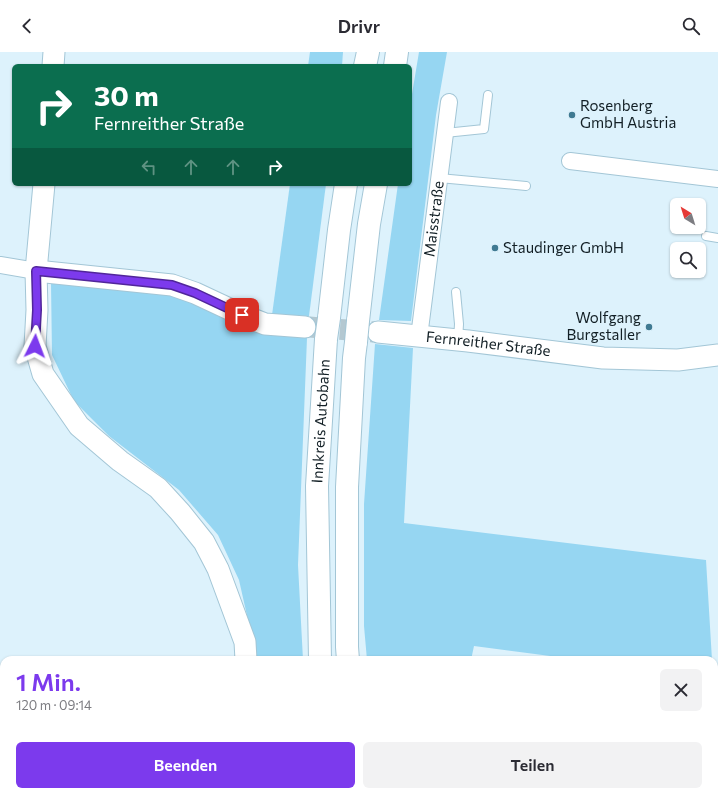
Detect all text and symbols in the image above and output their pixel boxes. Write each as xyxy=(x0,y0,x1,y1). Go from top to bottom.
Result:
icon: back xyxy=(16,15,38,37)
text: Drivr xyxy=(338,15,380,37)
icon: search xyxy=(680,15,702,37)
text: 30 m xyxy=(94,78,159,112)
icon: right xyxy=(28,80,80,132)
place label: Rosenberg GmbH Austria xyxy=(580,96,676,131)
marker: Rosenberg GmbH Austria xyxy=(567,110,577,120)
text: Fernreither Straße xyxy=(94,112,244,134)
icon: left xyxy=(138,156,160,178)
icon: ahead xyxy=(180,156,202,178)
icon: ahead xyxy=(222,156,244,178)
icon: right xyxy=(264,156,286,178)
street label: Maisstraße xyxy=(419,180,447,258)
north arrow xyxy=(670,198,706,234)
map controls xyxy=(670,198,706,278)
place label: Staudinger GmbH xyxy=(503,238,624,256)
button: search xyxy=(670,242,706,278)
marker: Staudinger GmbH xyxy=(490,243,500,253)
pin xyxy=(225,298,259,332)
icon: arrive xyxy=(231,304,253,326)
place label: Wolfgang Burgstaller xyxy=(567,308,641,343)
marker: Wolfgang Burgstaller xyxy=(644,322,654,332)
position arrow xyxy=(14,325,56,367)
street label: Fernreither Straße xyxy=(425,327,552,359)
street label: Innkreis Autobahn xyxy=(307,358,333,484)
text: 1 Min. xyxy=(16,667,81,696)
button: close xyxy=(660,669,702,711)
text: 120 m · 09:14 xyxy=(16,697,92,713)
button: Beenden xyxy=(16,742,355,788)
button: Teilen xyxy=(363,742,702,788)

